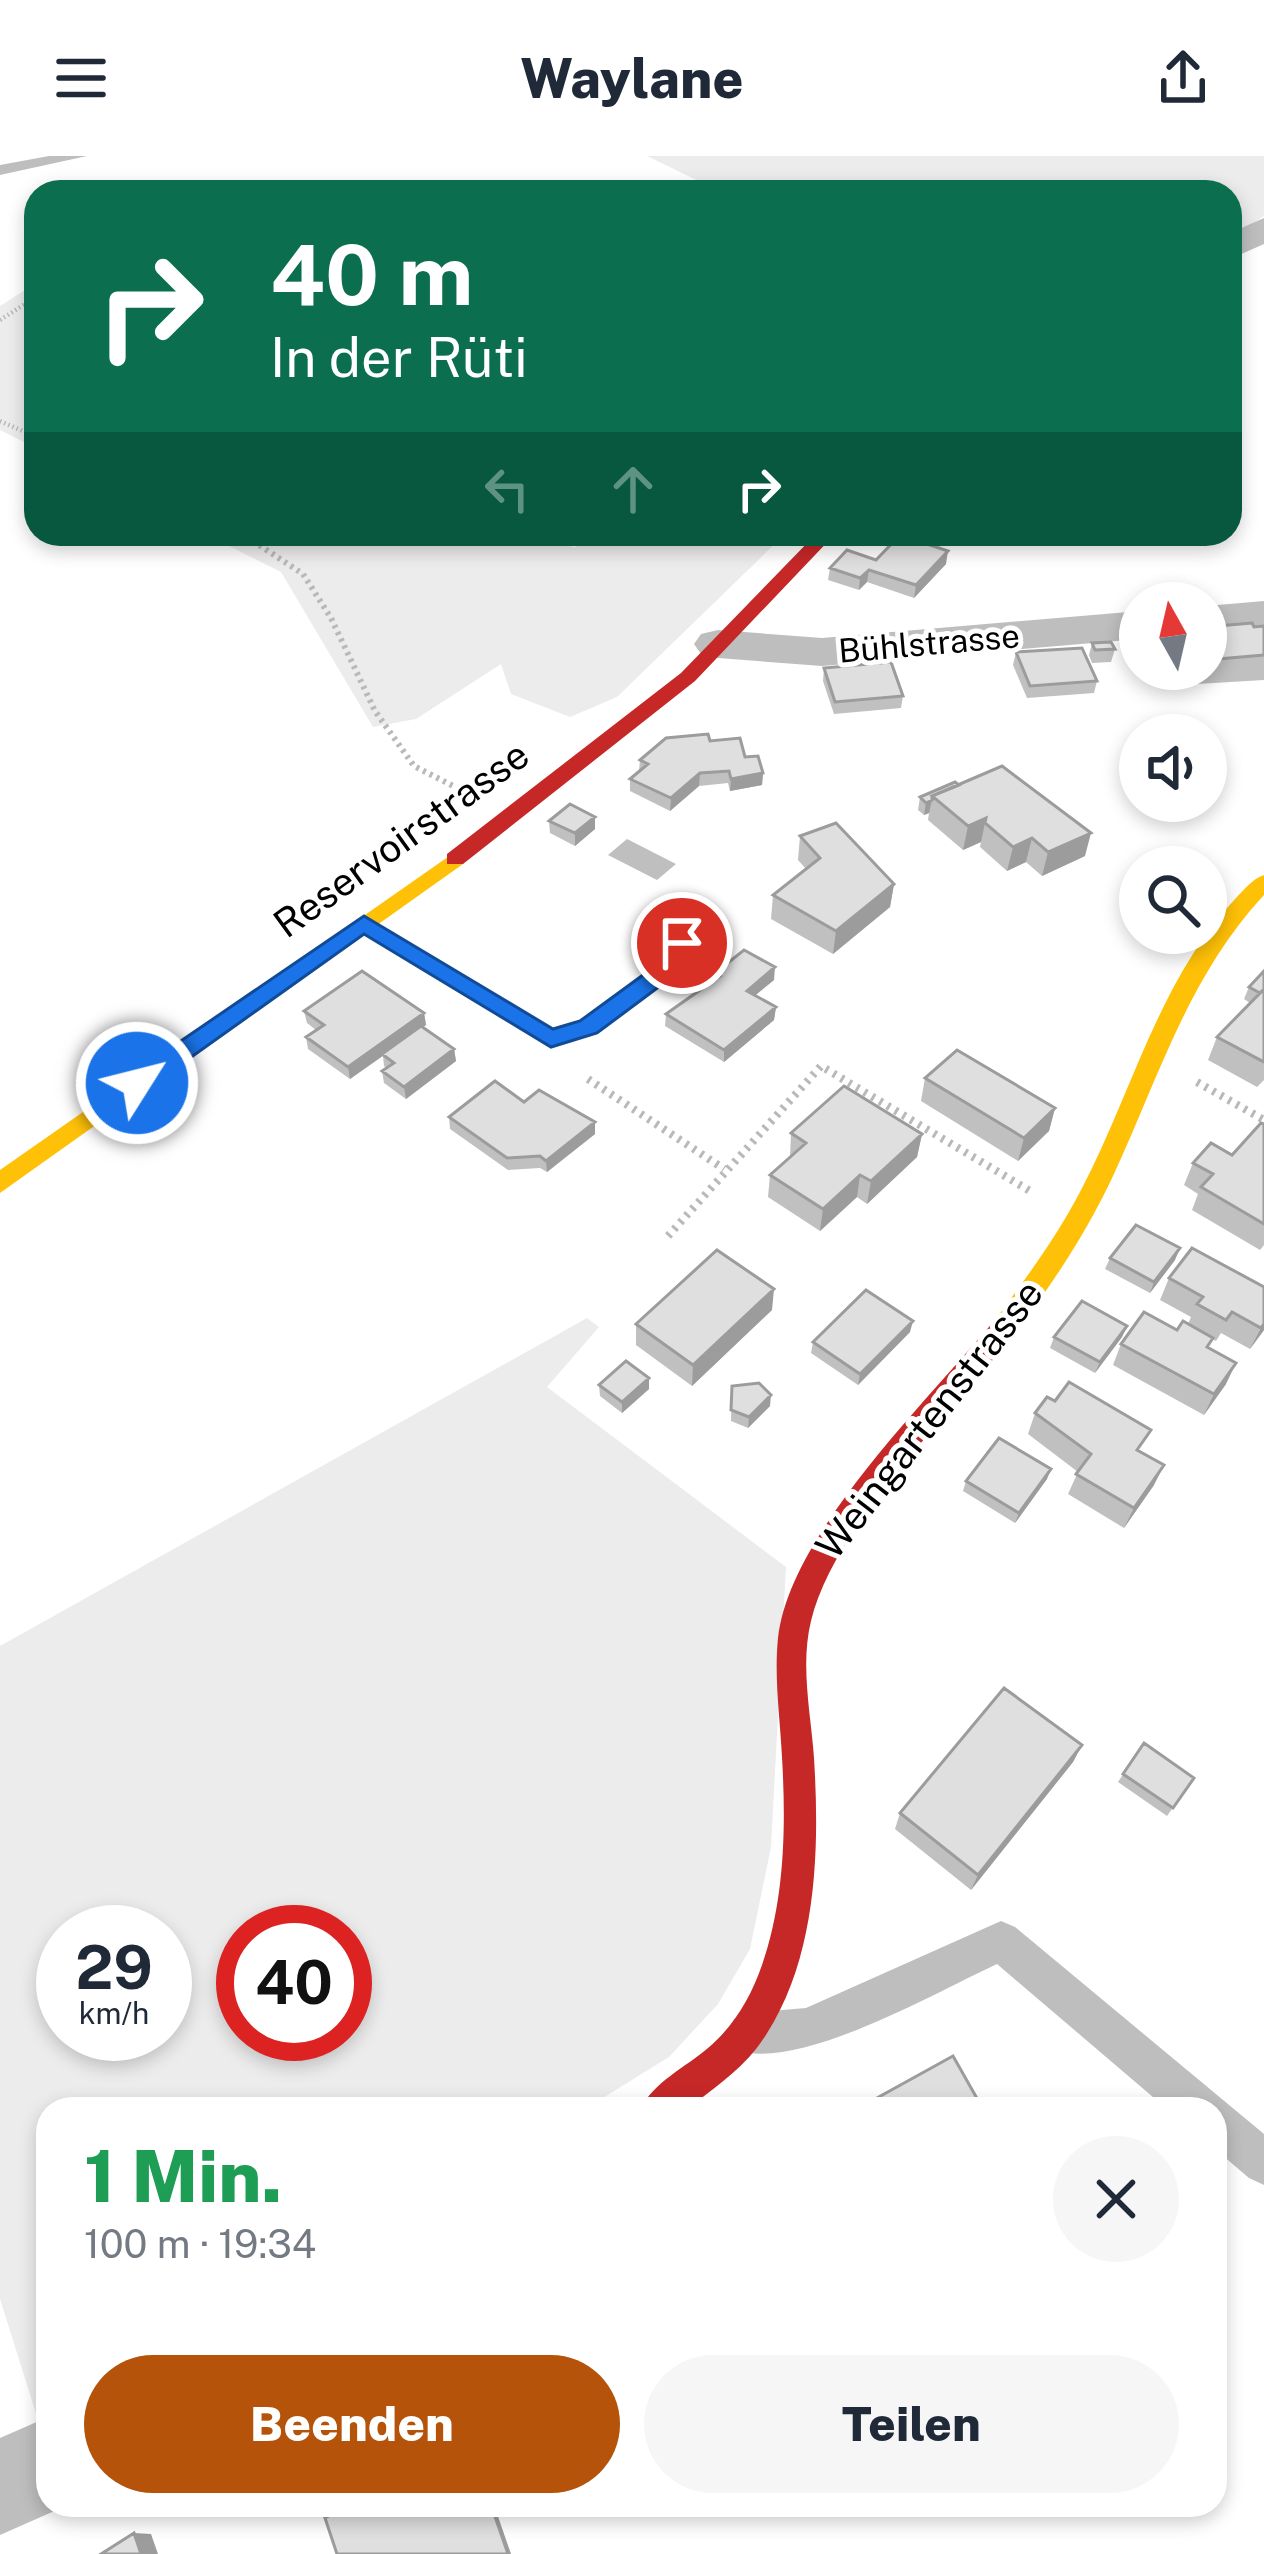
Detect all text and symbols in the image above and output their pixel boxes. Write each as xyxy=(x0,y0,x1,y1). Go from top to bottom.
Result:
icon: menu xyxy=(48,45,114,111)
icon: share xyxy=(1150,45,1216,111)
text: Waylane xyxy=(520,47,744,110)
text: 40 m xyxy=(270,225,473,324)
icon: right xyxy=(72,228,228,384)
text: In der Rüti xyxy=(270,326,528,389)
icon: left xyxy=(474,456,540,522)
icon: ahead xyxy=(600,456,666,522)
icon: right xyxy=(726,456,792,522)
north arrow xyxy=(1119,582,1227,690)
map controls xyxy=(1119,582,1227,954)
street label: Bühlstrasse xyxy=(837,616,1021,670)
button: sound xyxy=(1119,714,1227,822)
street label: Reservoirstrasse xyxy=(265,731,537,947)
button: search xyxy=(1119,846,1227,954)
pin xyxy=(631,892,733,994)
icon: arrive xyxy=(649,910,715,976)
position arrow xyxy=(74,1020,200,1146)
street label: Weingartenstrasse xyxy=(806,1271,1052,1567)
speed limit sign: 40 xyxy=(216,1905,372,2061)
text: 29 xyxy=(75,1932,153,2003)
text: km/h xyxy=(79,1995,149,2031)
text: 1 Min. xyxy=(84,2134,282,2218)
button: close xyxy=(1053,2136,1179,2262)
text: 100 m · 19:34 xyxy=(84,2221,316,2267)
button: Beenden xyxy=(84,2355,620,2493)
button: Teilen xyxy=(644,2355,1179,2493)

